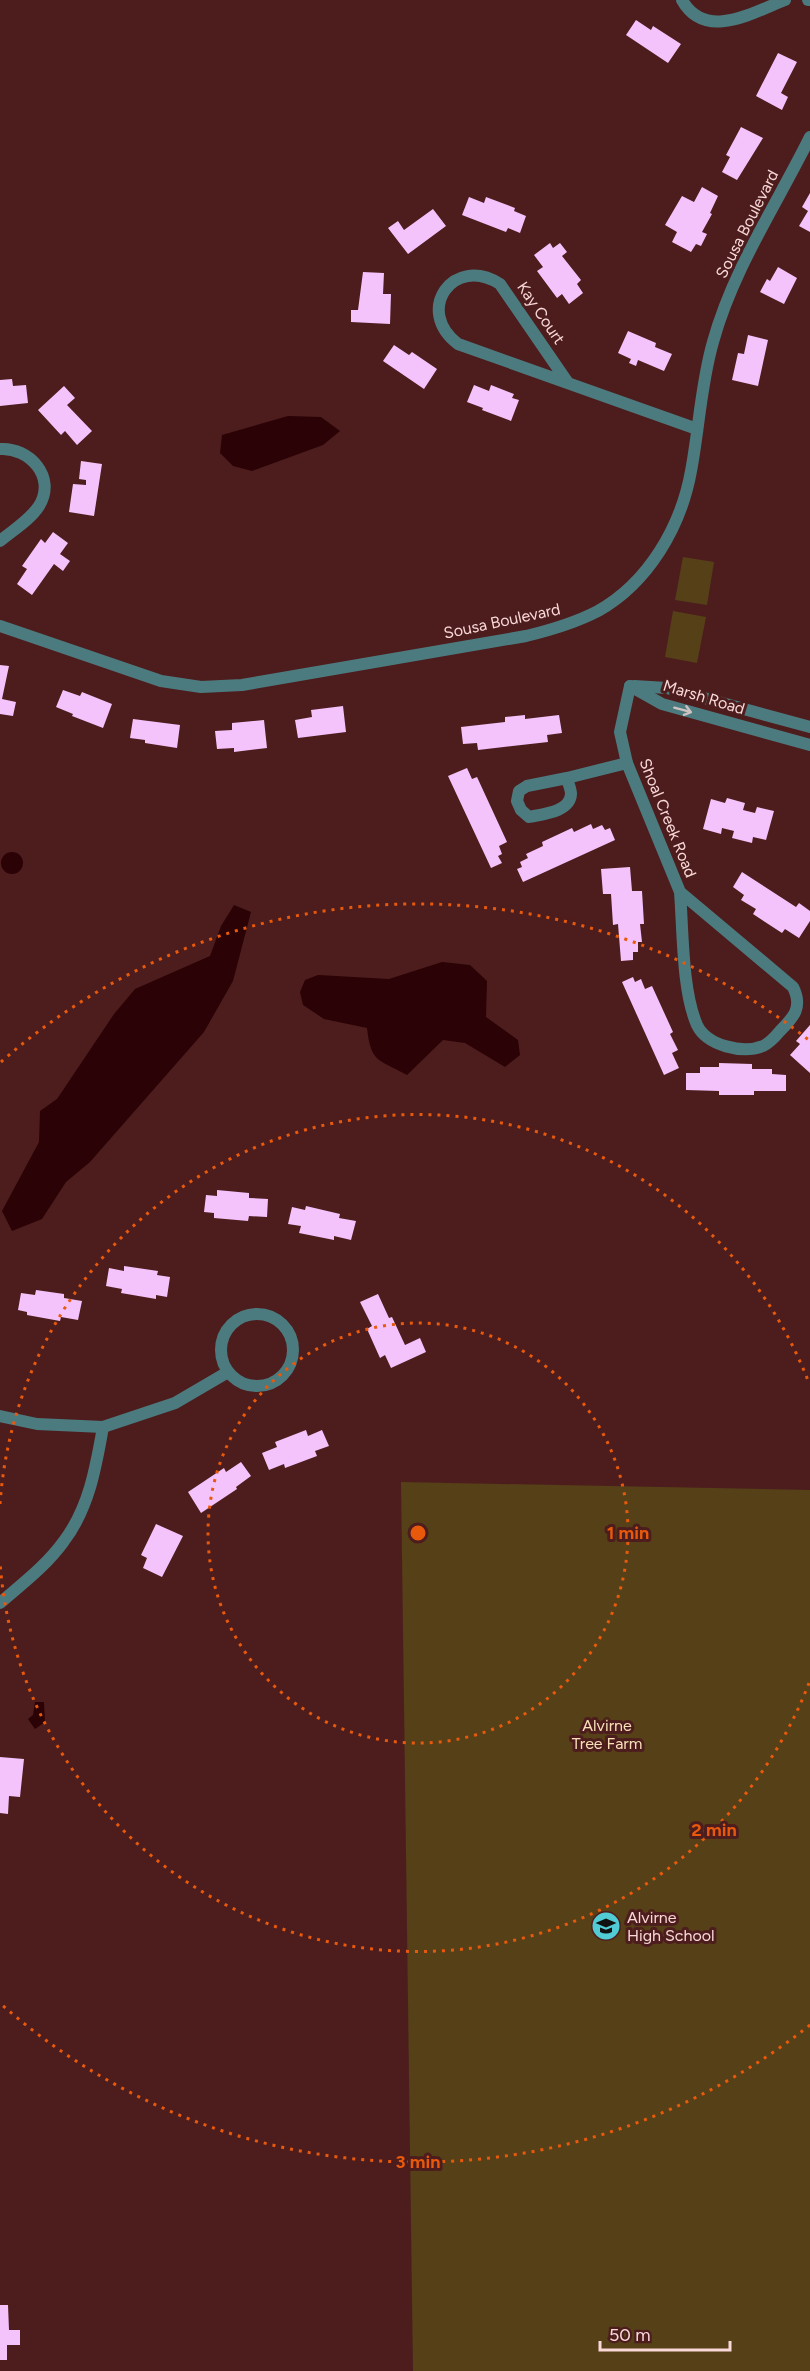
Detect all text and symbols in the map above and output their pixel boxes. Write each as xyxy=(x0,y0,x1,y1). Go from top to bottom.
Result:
street label: Sousa Boulevard xyxy=(712,167,782,281)
street label: Kay Court xyxy=(513,278,569,348)
street label: Sousa Boulevard xyxy=(442,599,562,643)
street label: Marsh Road xyxy=(661,676,747,718)
one-way arrow xyxy=(673,705,692,716)
street label: Shoal Creek Road xyxy=(635,756,701,880)
text: 1 min xyxy=(607,1522,649,1544)
centre of rings xyxy=(408,1523,428,1543)
park label: Alvirne Tree Farm xyxy=(572,1716,642,1753)
text: 2 min xyxy=(691,1819,737,1841)
place label: Alvirne High School xyxy=(627,1908,715,1945)
school or university icon: Alvirne High School xyxy=(590,1910,622,1942)
text: 3 min xyxy=(396,2151,440,2173)
scale bar xyxy=(600,2314,730,2352)
text: 50 m xyxy=(609,2324,651,2346)

